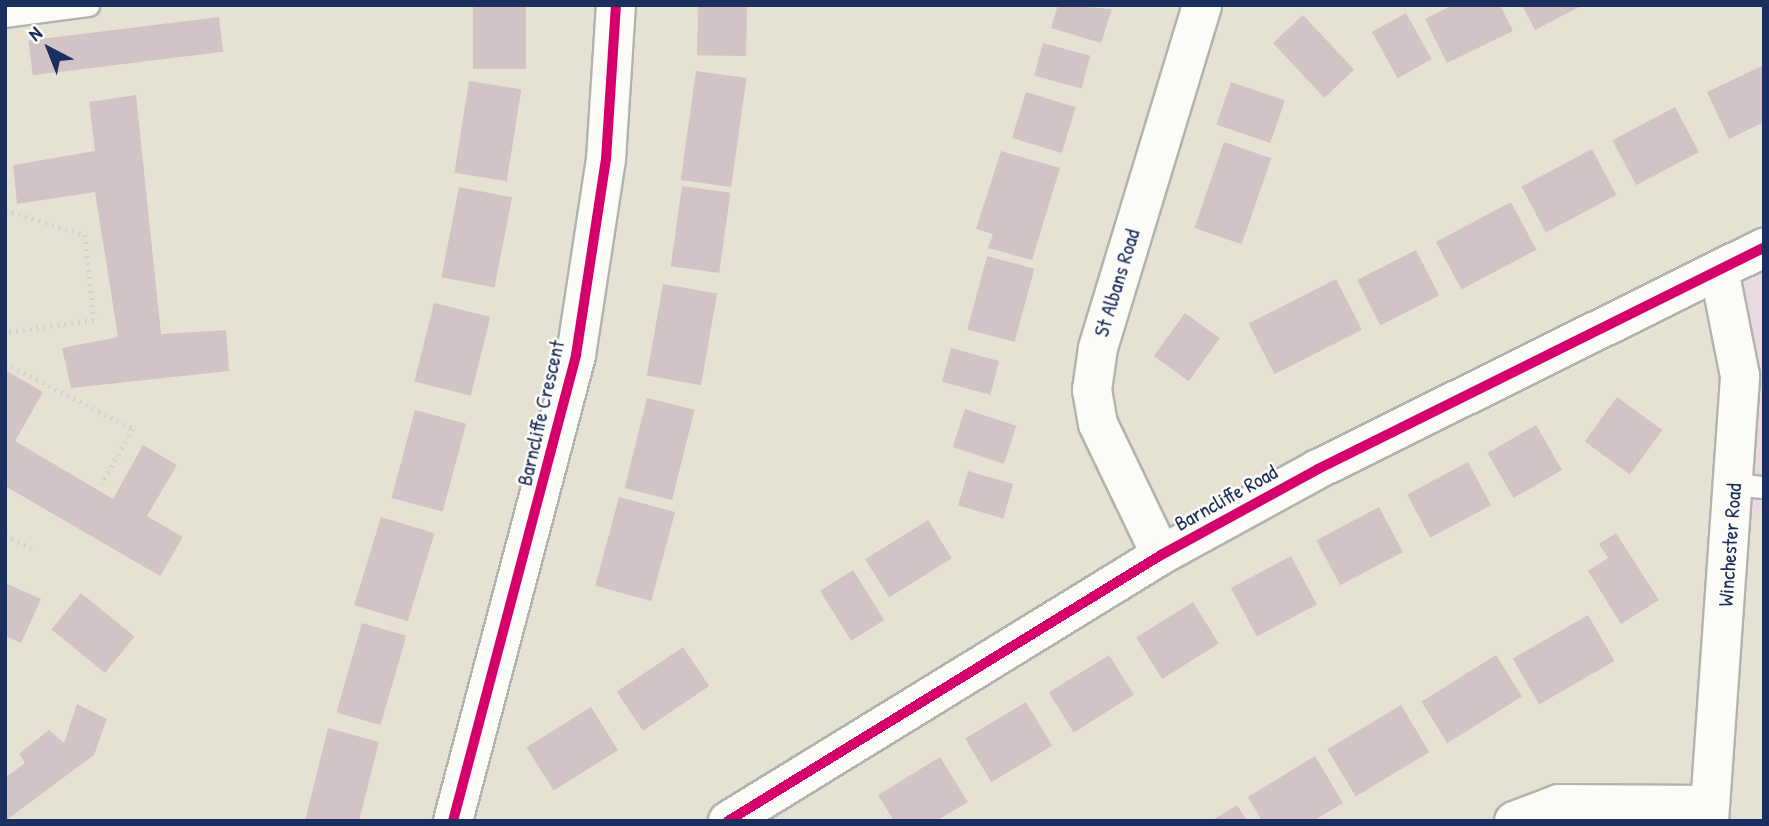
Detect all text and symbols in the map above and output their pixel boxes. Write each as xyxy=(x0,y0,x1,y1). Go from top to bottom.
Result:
north arrow xyxy=(14,14,84,84)
text: N xyxy=(22,20,47,46)
street label: St Albans Road xyxy=(1089,226,1145,340)
street label: Barncliffe Crescent xyxy=(512,338,570,488)
street label: Barncliffe Road xyxy=(1170,459,1282,537)
street label: Winchester Road xyxy=(1713,483,1747,607)

